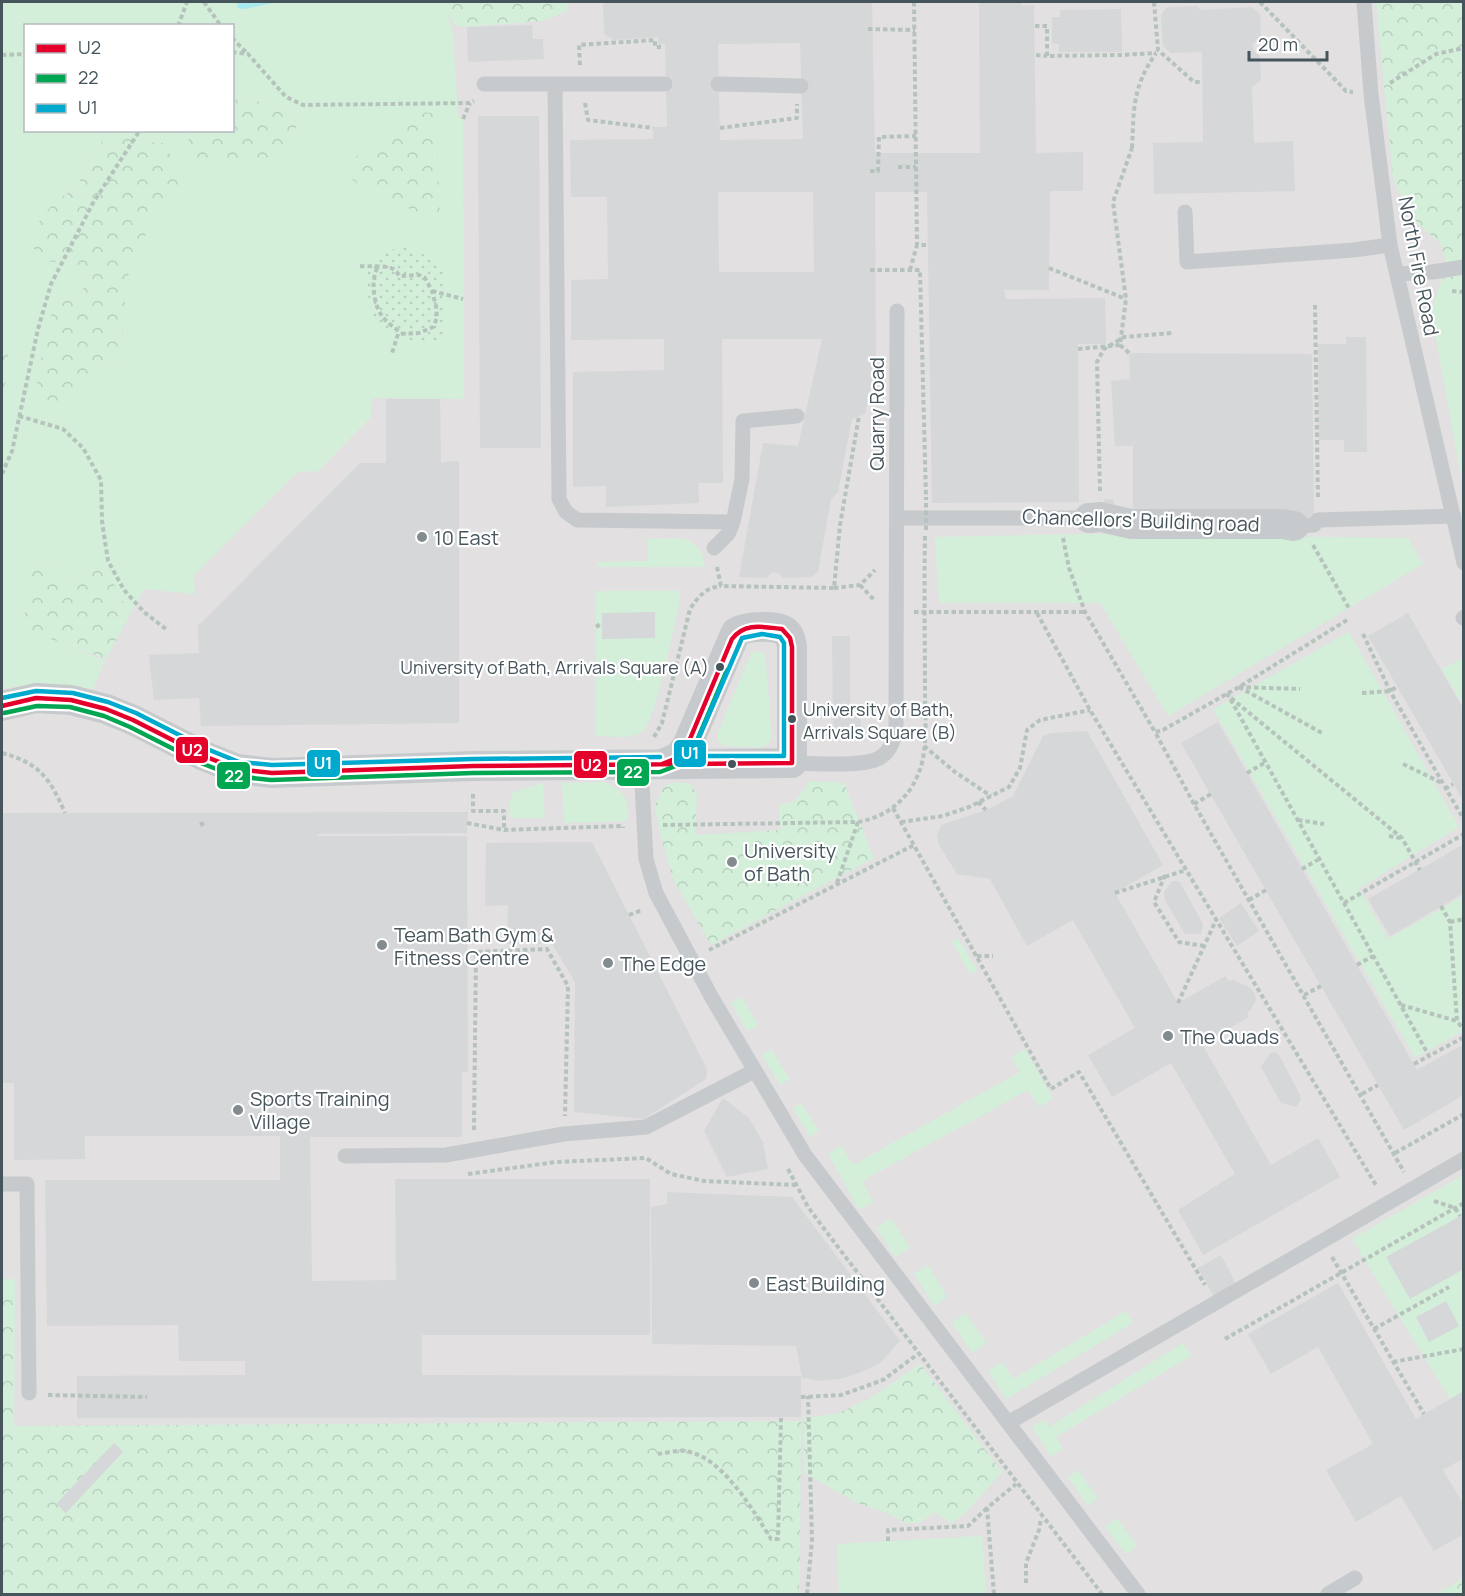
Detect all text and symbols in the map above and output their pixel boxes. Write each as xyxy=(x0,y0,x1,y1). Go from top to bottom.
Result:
legend xyxy=(24,24,234,132)
scale bar xyxy=(1249,24,1327,62)
text: 20 m xyxy=(1258,32,1298,56)
text: U2 xyxy=(78,35,101,59)
text: 22 xyxy=(78,65,99,89)
text: U1 xyxy=(78,95,98,119)
street label: North Fire Road xyxy=(1392,194,1446,338)
street label: Quarry Road xyxy=(863,357,890,471)
street label: Chancellors' Building road xyxy=(1022,502,1260,538)
place label: 10 East xyxy=(434,524,499,551)
marker: 10 East xyxy=(415,530,429,544)
place label: University of Bath, Arrivals Square (A) xyxy=(400,655,709,679)
marker: University of Bath, Arrivals Square (A) xyxy=(714,661,726,673)
place label: University of Bath, Arrivals Square (B) xyxy=(803,697,957,744)
marker: University of Bath, Arrivals Square (B) xyxy=(786,713,798,725)
line badge: U2 xyxy=(175,736,209,764)
text: U2 xyxy=(181,739,203,761)
line badge: U1 xyxy=(673,739,707,768)
text: U1 xyxy=(681,742,699,764)
line badge: U1 xyxy=(306,749,341,778)
line badge: U2 xyxy=(573,750,608,779)
text: U1 xyxy=(314,752,332,774)
text: U2 xyxy=(580,754,602,776)
line badge: 22 xyxy=(616,758,650,787)
unlabelled marker xyxy=(726,758,738,770)
line badge: 22 xyxy=(216,761,251,790)
text: 22 xyxy=(623,761,643,783)
text: 22 xyxy=(224,765,244,787)
place label: University of Bath xyxy=(744,837,837,887)
marker: University of Bath xyxy=(725,855,739,869)
place label: Team Bath Gym & Fitness Centre xyxy=(394,921,554,971)
marker: Team Bath Gym & Fitness Centre xyxy=(375,938,389,952)
place label: The Edge xyxy=(620,950,706,977)
marker: The Edge xyxy=(601,956,615,970)
place label: The Quads xyxy=(1180,1023,1279,1050)
marker: The Quads xyxy=(1161,1029,1175,1043)
place label: Sports Training Village xyxy=(250,1085,390,1135)
marker: Sports Training Village xyxy=(231,1103,245,1117)
place label: East Building xyxy=(766,1270,885,1297)
marker: East Building xyxy=(747,1276,761,1290)

